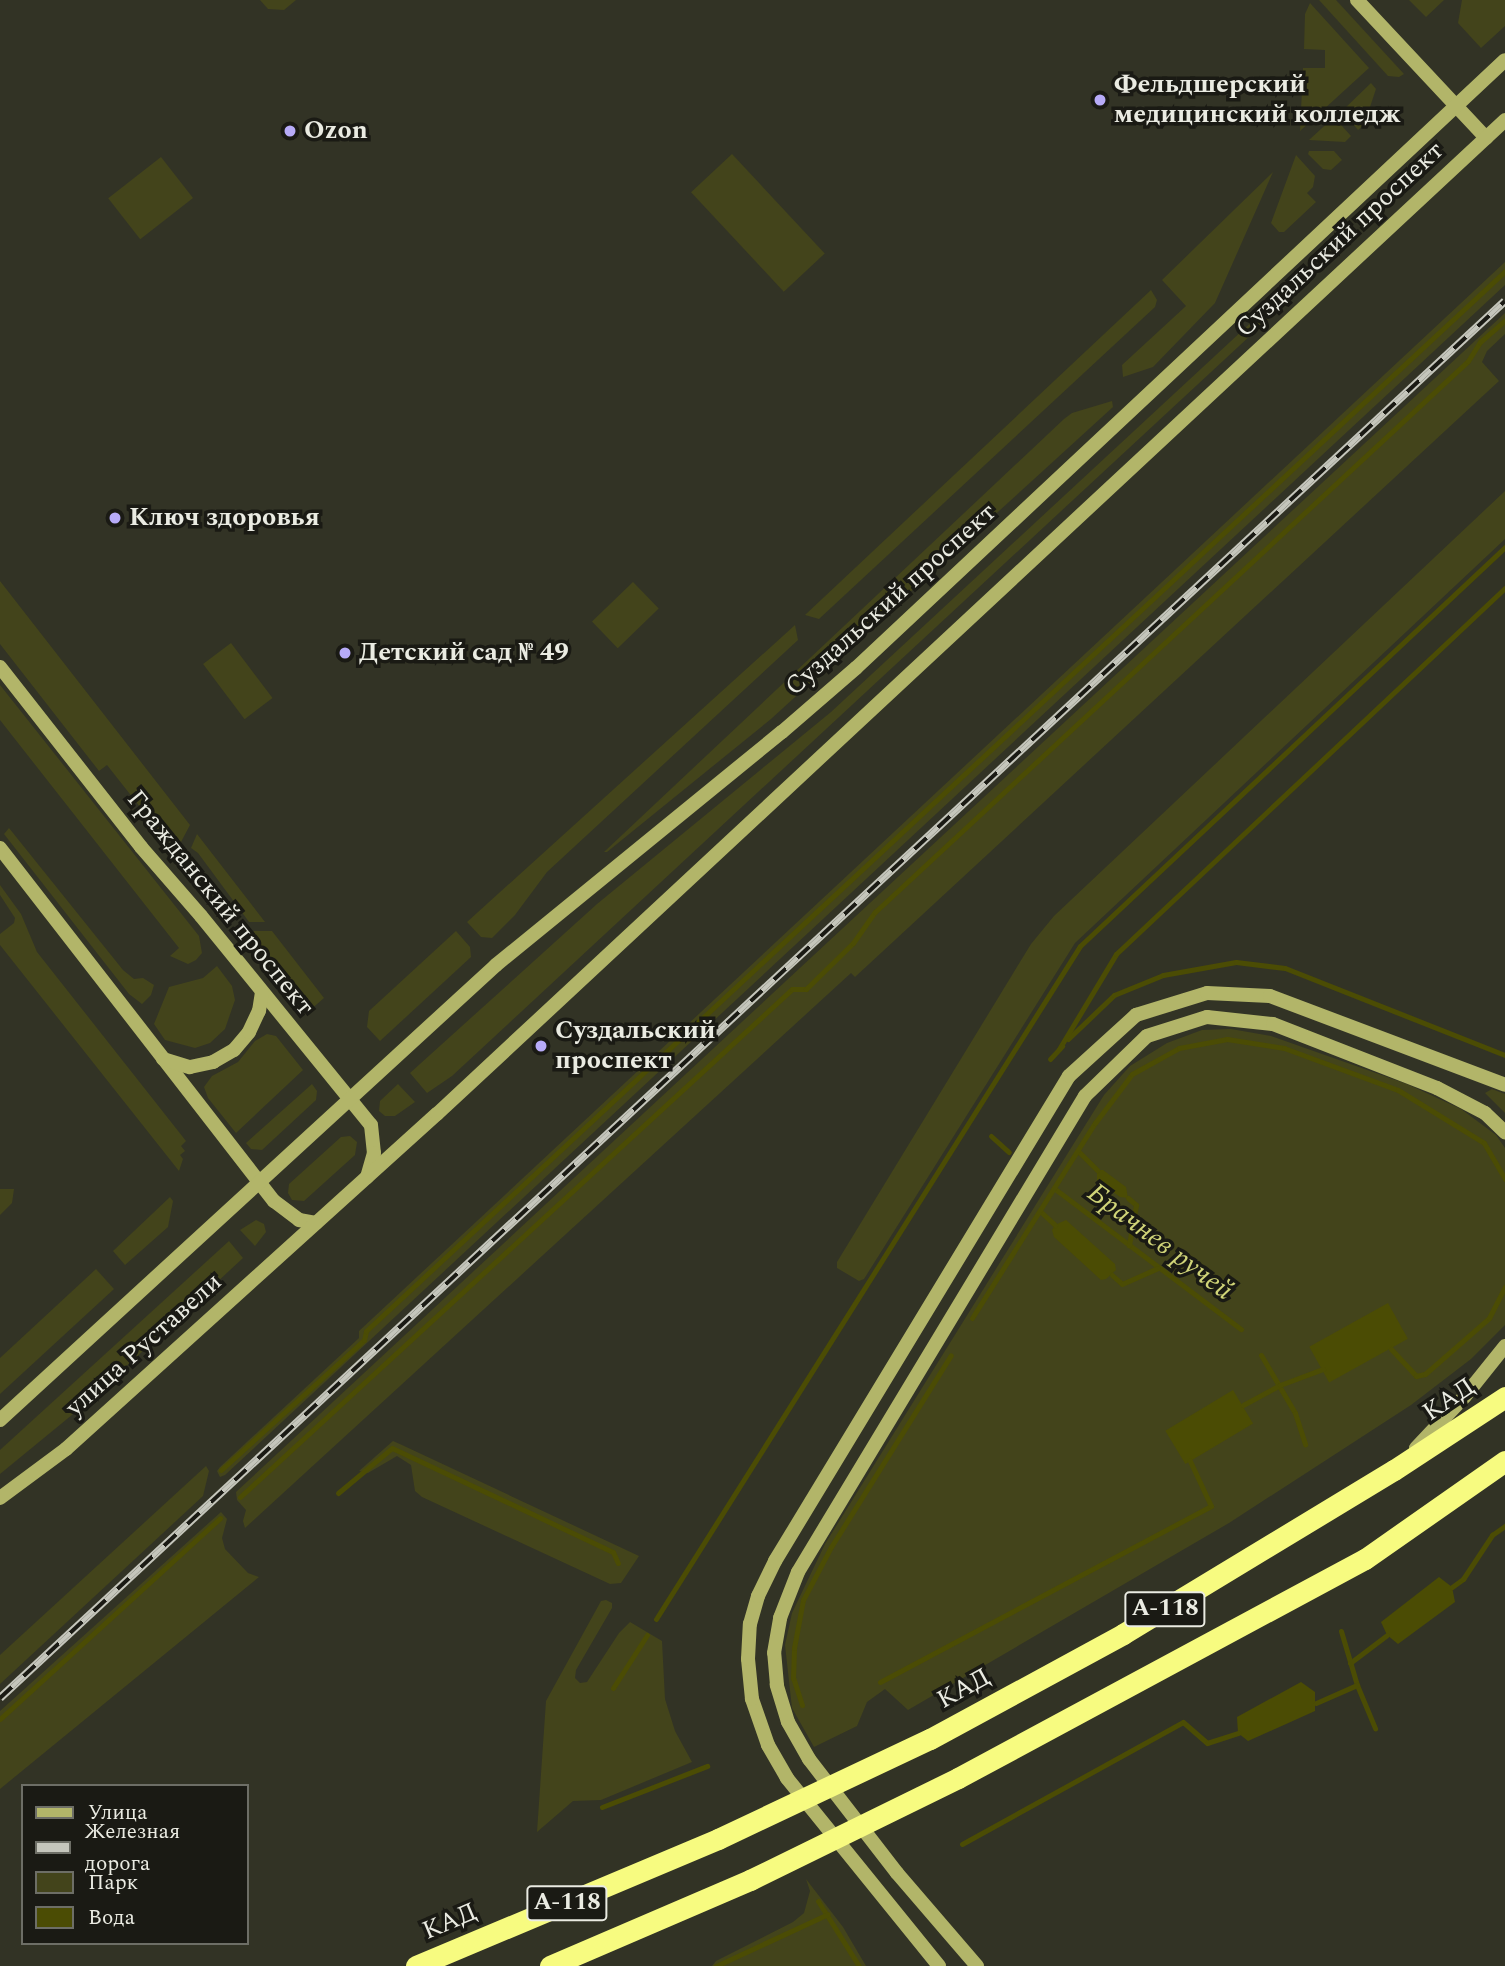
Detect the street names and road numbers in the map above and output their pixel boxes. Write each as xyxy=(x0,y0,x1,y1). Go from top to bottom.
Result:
street label: Суздальский проспект xyxy=(1230,136,1450,344)
street label: Суздальский проспект xyxy=(779,497,1003,703)
street label: Гражданский проспект xyxy=(120,784,320,1022)
street label: улица Руставели xyxy=(60,1267,228,1423)
street label: КАД xyxy=(1417,1371,1481,1429)
road number: А-118 xyxy=(1123,1588,1207,1630)
street label: КАД xyxy=(932,1662,996,1716)
road number: А-118 xyxy=(525,1882,609,1924)
street label: КАД xyxy=(418,1897,482,1947)

